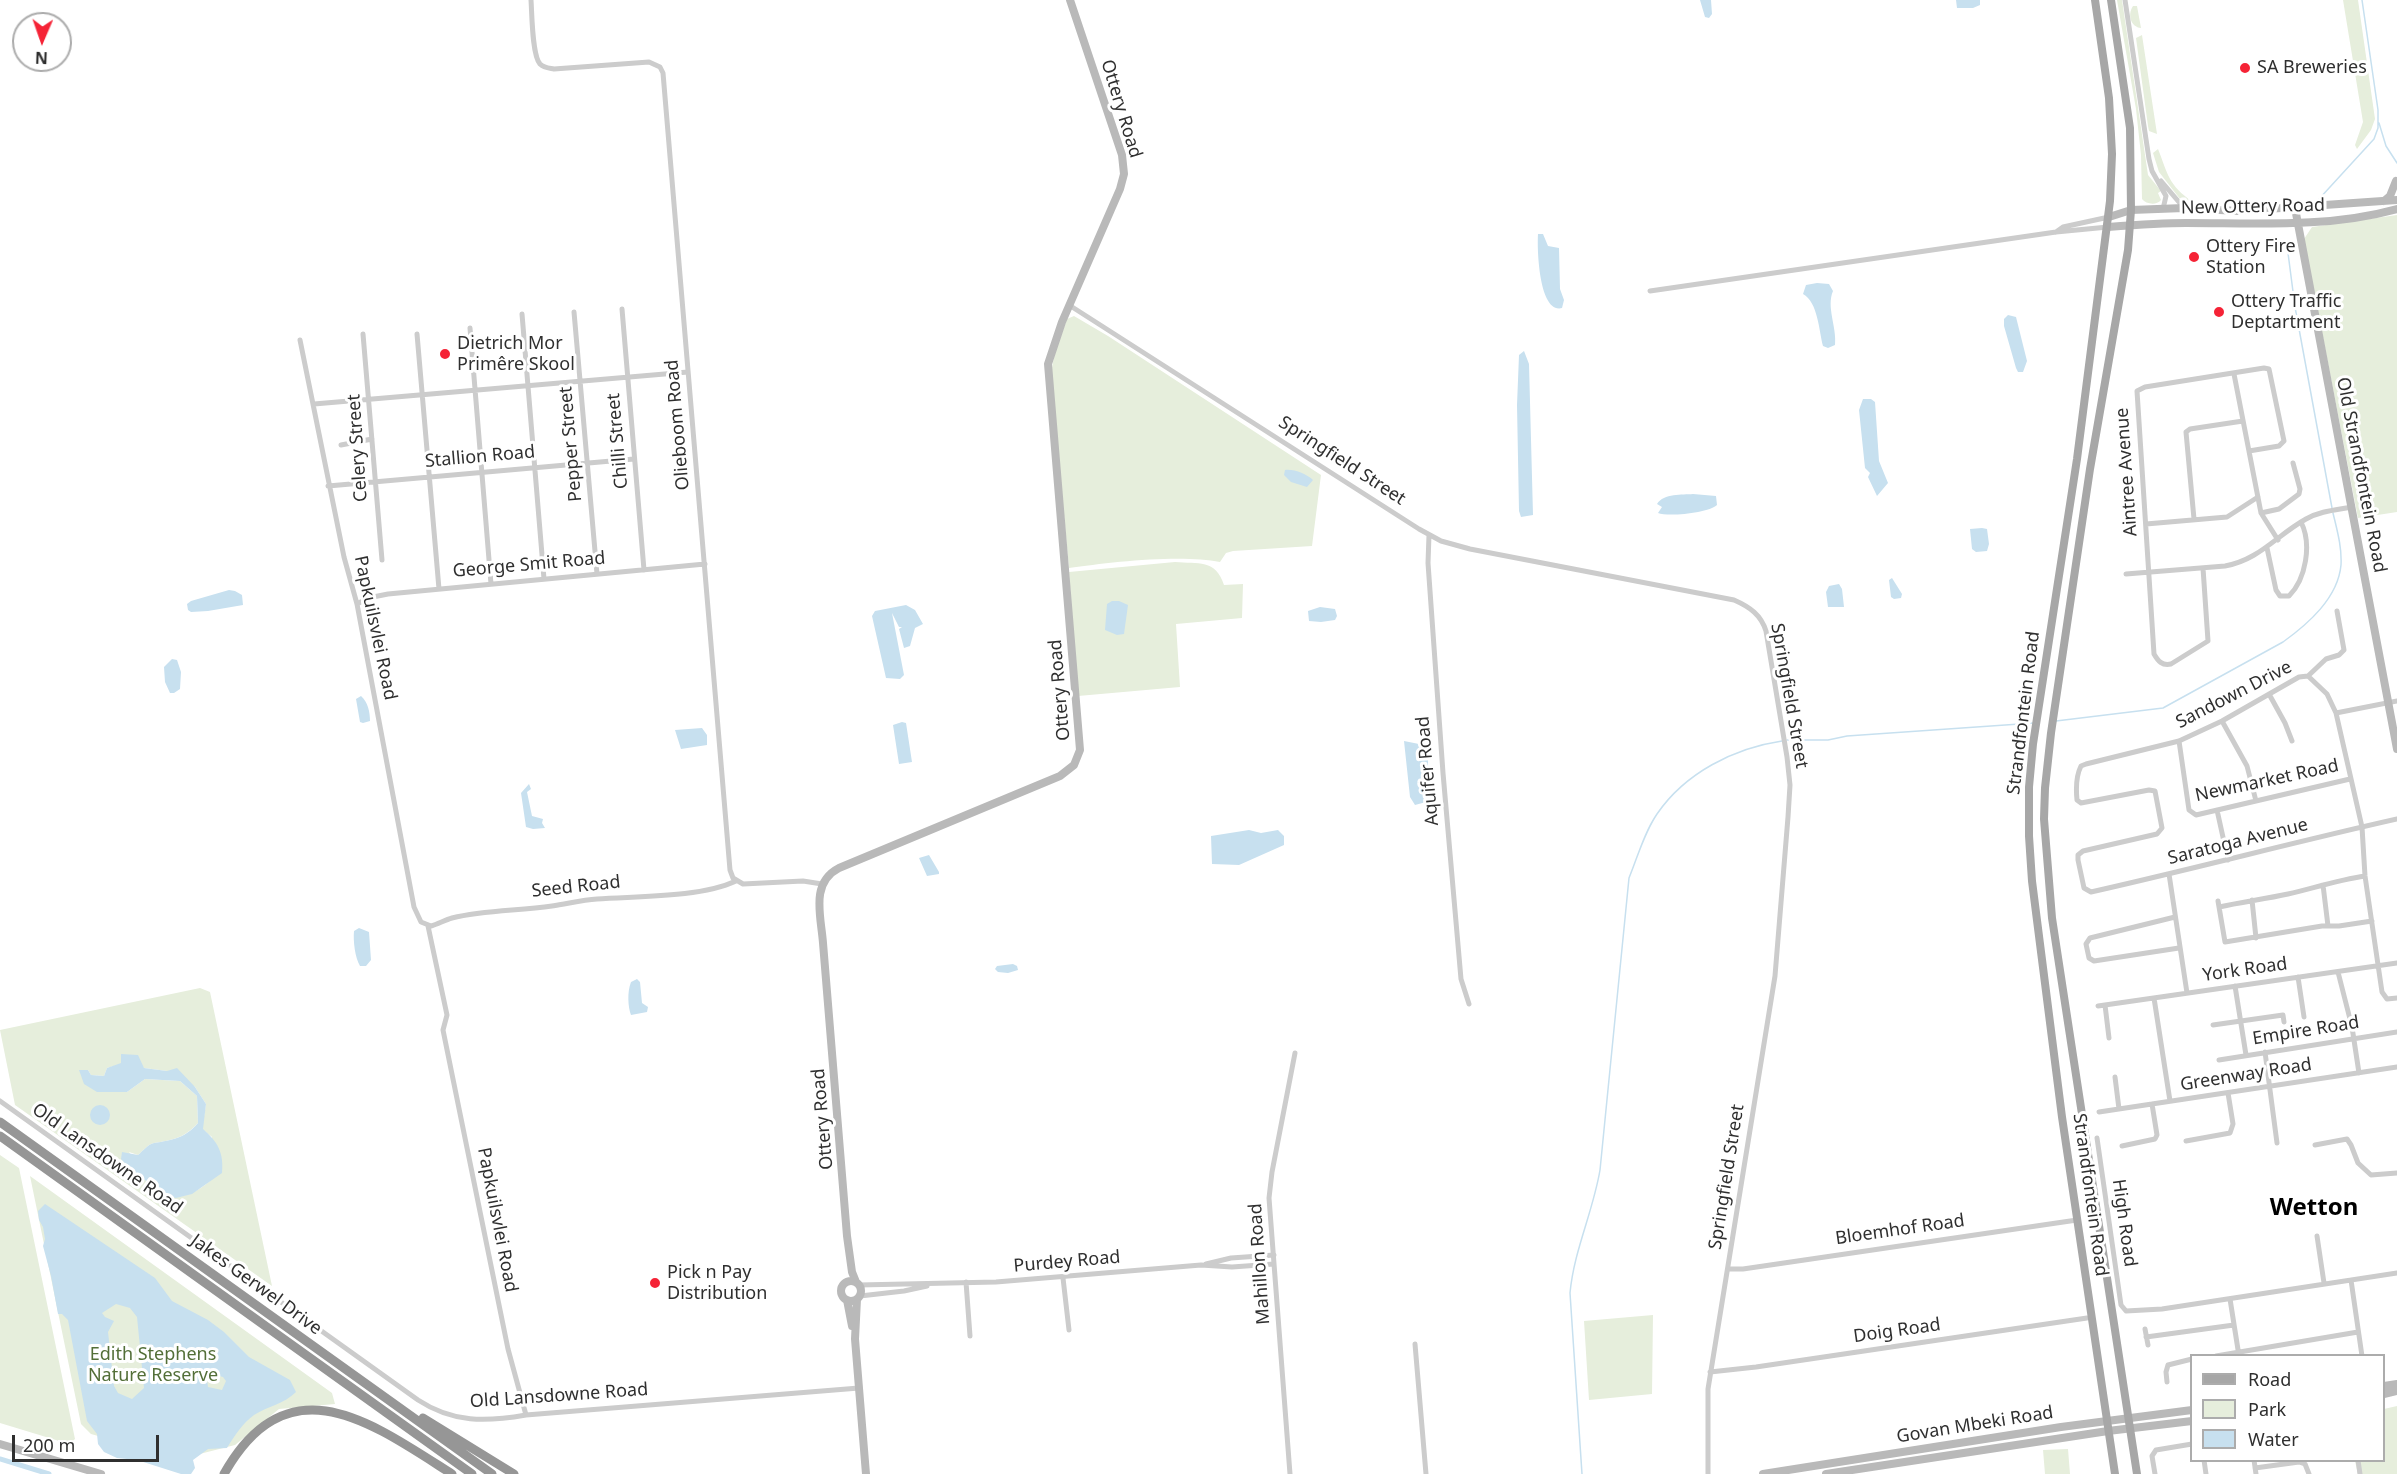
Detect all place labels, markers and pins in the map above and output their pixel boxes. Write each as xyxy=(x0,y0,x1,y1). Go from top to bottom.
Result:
place label: SA Breweries xyxy=(2257,57,2367,79)
marker: SA Breweries xyxy=(2238,61,2252,75)
place label: Ottery Fire Station xyxy=(2206,236,2296,278)
marker: Ottery Fire Station xyxy=(2187,250,2201,264)
place label: Ottery Traffic Deptartment xyxy=(2231,291,2341,334)
marker: Ottery Traffic Deptartment xyxy=(2212,305,2226,319)
place label: Dietrich Mor Primêre Skool xyxy=(457,333,575,376)
marker: Dietrich Mor Primêre Skool xyxy=(438,347,452,361)
place label: Pick n Pay Distribution xyxy=(667,1262,767,1304)
marker: Pick n Pay Distribution xyxy=(648,1276,662,1290)

